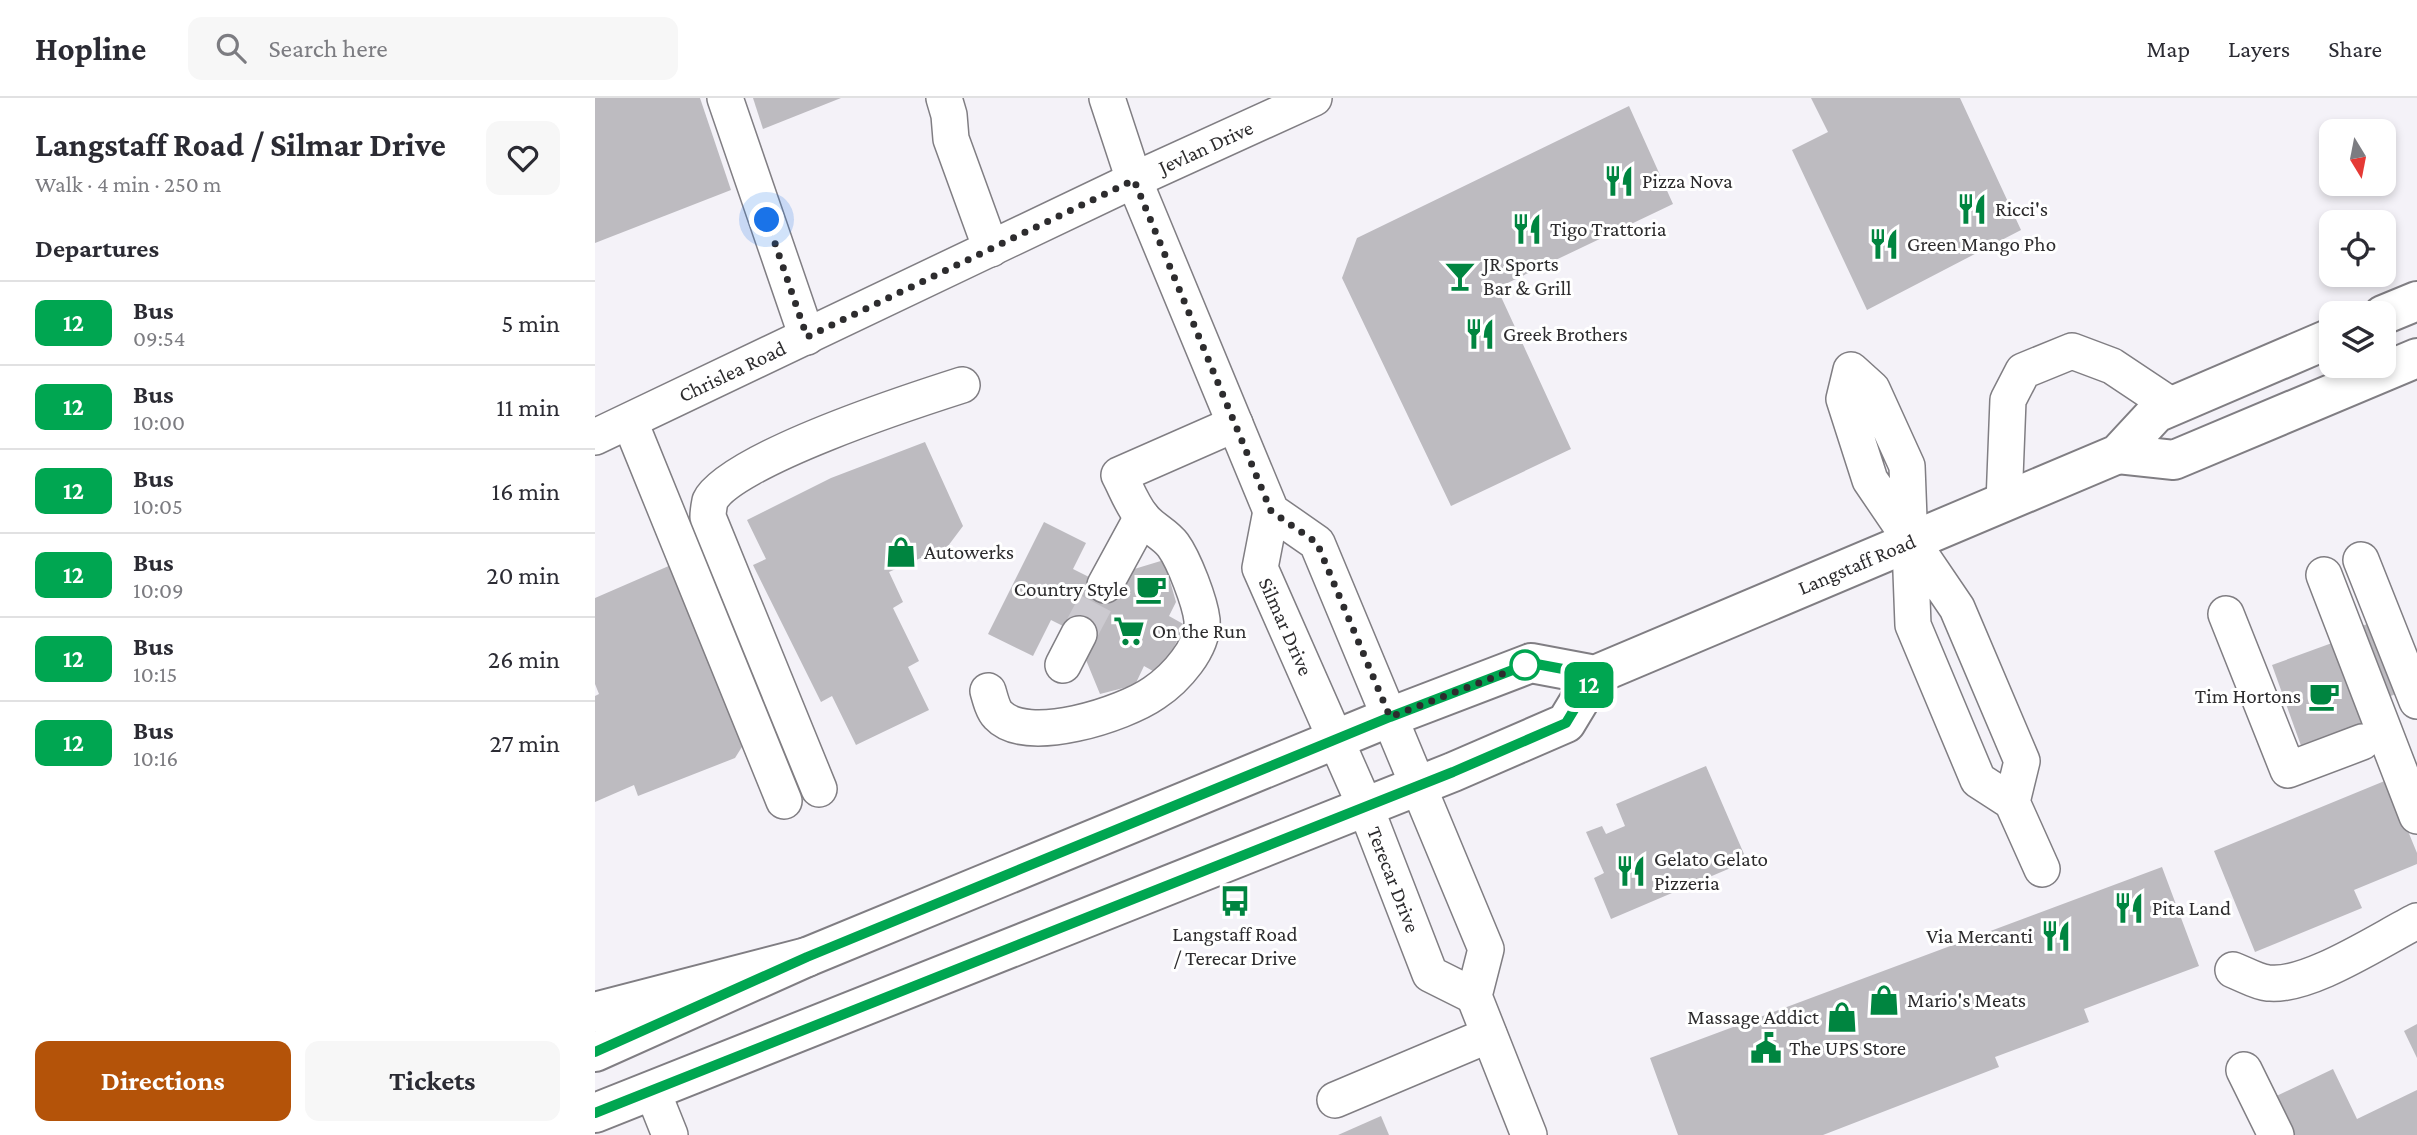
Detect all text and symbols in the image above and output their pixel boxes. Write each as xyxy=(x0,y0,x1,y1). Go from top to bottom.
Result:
search box xyxy=(188,17,678,80)
icon: search xyxy=(212,29,250,67)
text: Hopline xyxy=(35,30,146,67)
text: Search here xyxy=(268,34,388,63)
text: Map xyxy=(2146,35,2190,62)
text: Layers xyxy=(2228,35,2290,62)
text: Share xyxy=(2328,35,2382,62)
street label: Jevlan Drive xyxy=(1153,115,1257,180)
north arrow xyxy=(2319,119,2396,196)
map controls xyxy=(2319,119,2396,378)
button: heart xyxy=(486,121,560,195)
text: Langstaff Road / Silmar Drive xyxy=(35,126,446,163)
restaurant icon: Pizza Nova xyxy=(1602,164,1636,198)
place label: Pizza Nova xyxy=(1642,169,1733,193)
text: Walk · 4 min · 250 m xyxy=(35,171,222,197)
restaurant icon: Ricci's xyxy=(1955,192,1989,226)
place label: Ricci's xyxy=(1995,197,2048,221)
your location xyxy=(749,202,784,237)
button: locate xyxy=(2319,210,2396,287)
restaurant icon: Tigo Trattoria xyxy=(1510,212,1544,246)
place label: Tigo Trattoria xyxy=(1550,217,1667,241)
restaurant icon: Green Mango Pho xyxy=(1867,227,1901,261)
place label: Green Mango Pho xyxy=(1907,232,2056,256)
text: Departures xyxy=(35,234,159,263)
place label: JR Sports Bar & Grill xyxy=(1481,252,1571,300)
bar icon: JR Sports Bar & Grill xyxy=(1443,259,1477,293)
text: Bus xyxy=(133,296,174,325)
button: layers xyxy=(2319,301,2396,378)
text: 12 xyxy=(63,309,84,336)
text: 5 min xyxy=(501,309,560,338)
restaurant icon: Greek Brothers xyxy=(1463,317,1497,351)
place label: Greek Brothers xyxy=(1503,322,1628,346)
text: 09:54 xyxy=(133,325,186,351)
street label: Chrislea Road xyxy=(675,336,790,407)
text: Bus xyxy=(133,380,174,409)
text: 12 xyxy=(63,393,84,420)
text: 11 min xyxy=(496,393,560,422)
text: 10:00 xyxy=(133,409,185,435)
text: Bus xyxy=(133,464,174,493)
text: 12 xyxy=(63,477,84,504)
text: 16 min xyxy=(492,477,560,506)
text: 10:05 xyxy=(133,493,183,519)
street label: Langstaff Road xyxy=(1794,529,1919,600)
shop icon: Autowerks xyxy=(884,535,918,569)
place label: Autowerks xyxy=(924,540,1014,564)
text: Bus xyxy=(133,548,174,577)
text: 12 xyxy=(63,561,84,588)
text: 20 min xyxy=(486,561,560,590)
cafe icon: Country Style xyxy=(1134,572,1168,606)
street label: Silmar Drive xyxy=(1254,574,1318,679)
text: 10:09 xyxy=(133,577,184,603)
place label: Country Style xyxy=(1014,577,1128,601)
supermarket icon: On the Run xyxy=(1112,614,1146,648)
place label: On the Run xyxy=(1152,619,1246,643)
text: Bus xyxy=(133,632,174,661)
text: 12 xyxy=(63,645,84,672)
text: 26 min xyxy=(488,645,560,674)
unlabelled marker xyxy=(1510,650,1540,680)
text: 10:15 xyxy=(133,661,177,687)
line badge: 12 xyxy=(1557,662,1621,708)
text: 12 xyxy=(1578,671,1600,698)
cafe icon: Tim Hortons xyxy=(2307,679,2341,713)
place label: Tim Hortons xyxy=(2195,684,2301,708)
text: Bus xyxy=(133,716,174,745)
text: 12 xyxy=(63,729,84,756)
text: 27 min xyxy=(489,729,560,758)
text: 10:16 xyxy=(133,745,178,771)
street label: Terecar Drive xyxy=(1362,823,1425,936)
place label: Gelato Gelato Pizzeria xyxy=(1654,847,1768,895)
restaurant icon: Gelato Gelato Pizzeria xyxy=(1614,854,1648,888)
bus stop icon: Langstaff Road / Terecar Drive xyxy=(1218,884,1252,918)
restaurant icon: Pita Land xyxy=(2112,891,2146,925)
place label: Pita Land xyxy=(2152,896,2231,920)
restaurant icon: Via Mercanti xyxy=(2039,919,2073,953)
place label: Langstaff Road / Terecar Drive xyxy=(1172,922,1298,970)
place label: Via Mercanti xyxy=(1926,924,2034,948)
shop icon: Mario's Meats xyxy=(1867,983,1901,1017)
place label: Mario's Meats xyxy=(1907,988,2026,1012)
shop icon: Massage Addict xyxy=(1825,1000,1859,1034)
place label: Massage Addict xyxy=(1687,1005,1820,1029)
public building icon: The UPS Store xyxy=(1749,1031,1783,1065)
place label: The UPS Store xyxy=(1789,1036,1906,1060)
button: Directions xyxy=(35,1041,291,1121)
button: Tickets xyxy=(305,1041,560,1121)

